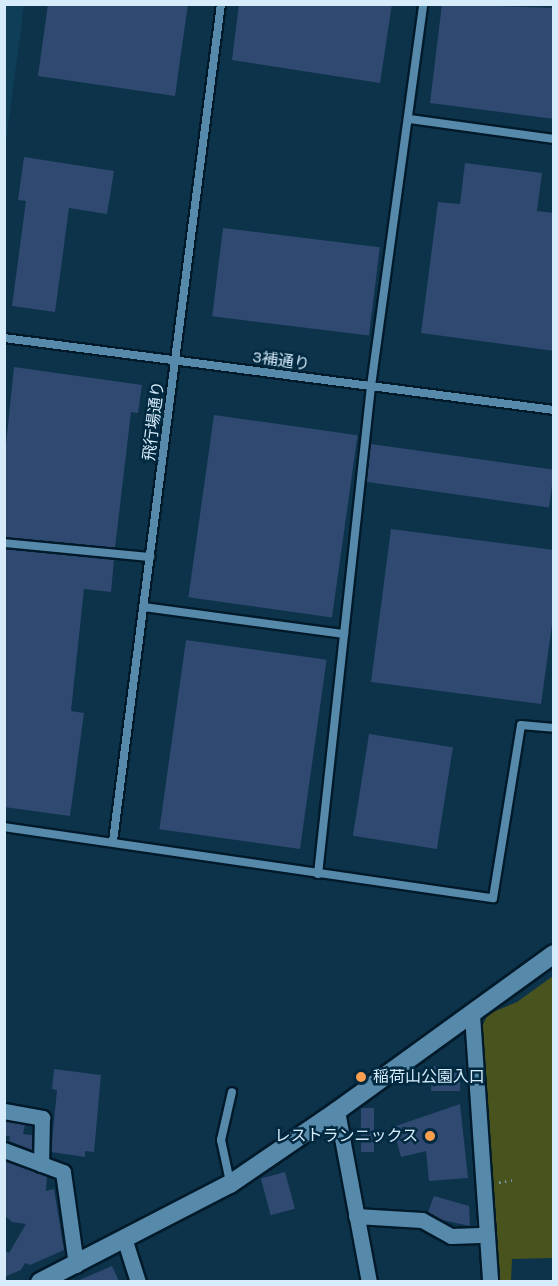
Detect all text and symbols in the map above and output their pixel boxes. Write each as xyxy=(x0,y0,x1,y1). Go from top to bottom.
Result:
street label: 3補通り xyxy=(251,347,311,375)
street label: 飛行場通り xyxy=(140,380,168,462)
place label: 稲荷山公園入口 xyxy=(373,1067,485,1087)
marker: 稲荷山公園入口 xyxy=(354,1070,368,1084)
place label: レストランニックス xyxy=(274,1126,418,1146)
marker: レストランニックス xyxy=(423,1129,437,1143)

